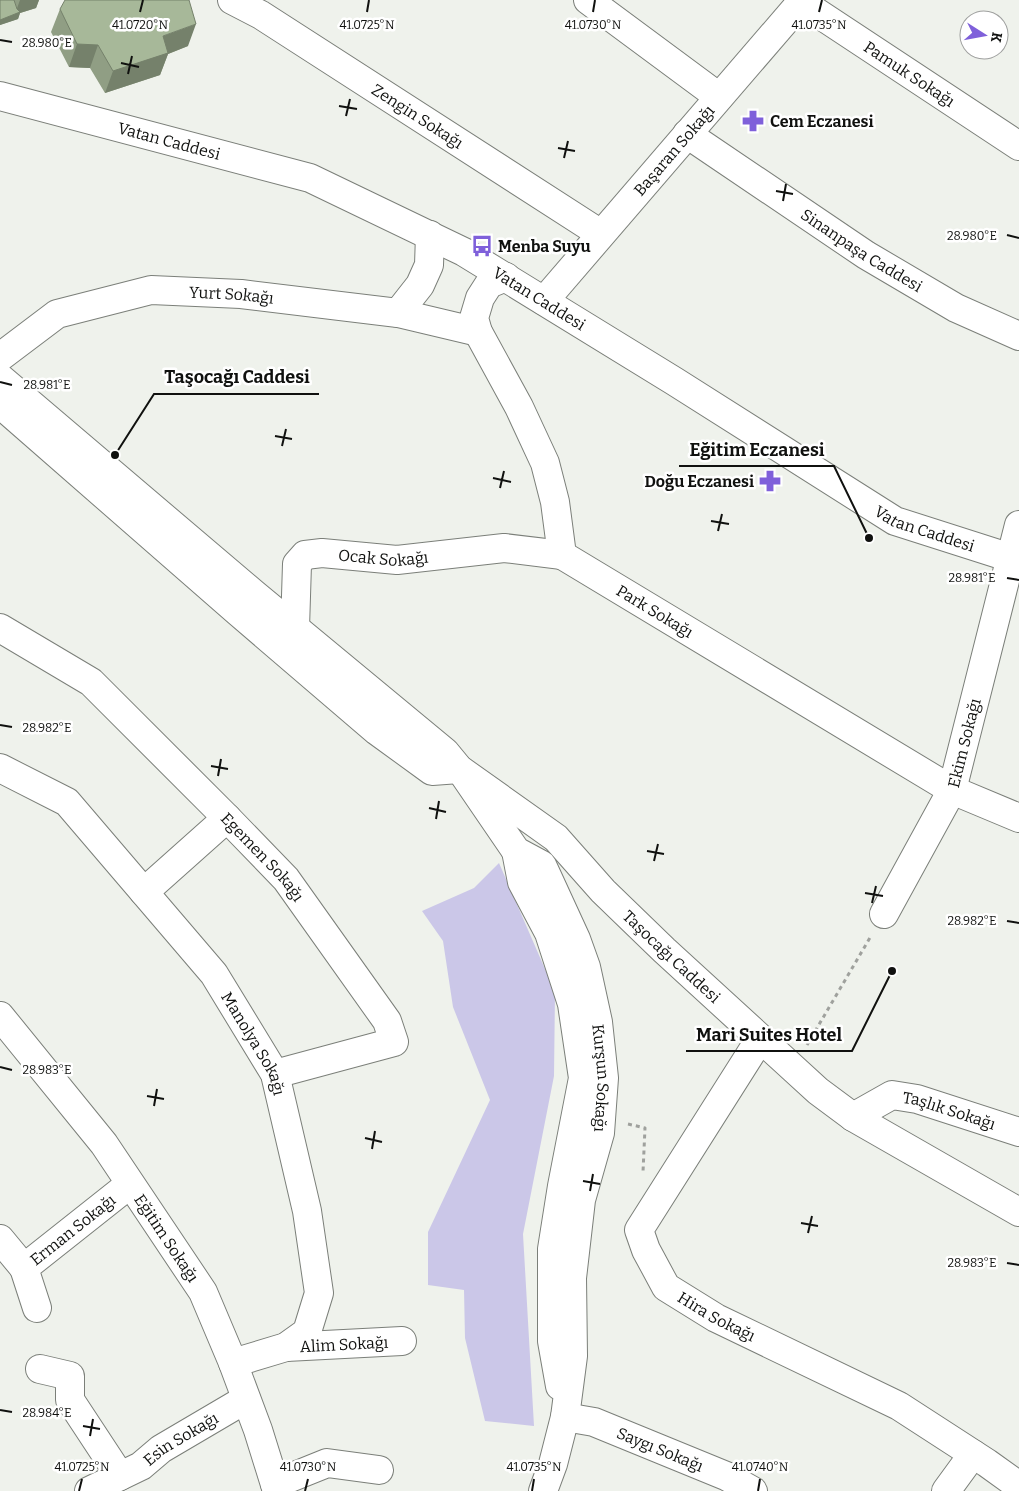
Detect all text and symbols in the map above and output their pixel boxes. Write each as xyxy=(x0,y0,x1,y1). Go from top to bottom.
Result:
north arrow xyxy=(959,10,1009,60)
text: 41.0720°N xyxy=(112,18,169,32)
text: 41.0725°N xyxy=(340,18,395,32)
text: 41.0730°N xyxy=(565,18,622,32)
text: 41.0735°N xyxy=(791,18,847,32)
text: K xyxy=(987,31,1006,44)
text: 28.980°E xyxy=(22,36,72,50)
street label: Pamuk Sokağı xyxy=(860,37,958,111)
street label: Zengin Sokağı xyxy=(368,80,467,153)
street label: Başaran Sokağı xyxy=(630,101,719,200)
pharmacy icon: Cem Eczanesi xyxy=(740,108,766,134)
place label: Cem Eczanesi xyxy=(770,112,874,131)
street label: Vatan Caddesi xyxy=(116,119,223,164)
street label: Sinanpaşa Caddesi xyxy=(797,205,926,296)
text: 28.980°E xyxy=(947,229,997,243)
bus stop icon: Menba Suyu xyxy=(469,233,495,259)
place label: Menba Suyu xyxy=(498,237,591,256)
street label: Vatan Caddesi xyxy=(489,263,589,334)
street label: Yurt Sokağı xyxy=(189,283,275,308)
callout: Taşocağı Caddesi xyxy=(154,361,319,394)
text: Taşocağı Caddesi xyxy=(164,366,310,388)
text: 28.981°E xyxy=(24,378,70,392)
callout: Eğitim Eczanesi xyxy=(679,433,834,466)
text: Eğitim Eczanesi xyxy=(689,439,825,461)
pharmacy icon: Doğu Eczanesi xyxy=(757,468,783,494)
place label: Doğu Eczanesi xyxy=(644,472,754,491)
street label: Vatan Caddesi xyxy=(871,502,977,556)
street label: Ocak Sokağı xyxy=(337,546,430,570)
text: 28.981°E xyxy=(949,571,995,585)
street label: Park Sokağı xyxy=(613,581,697,642)
street label: Ekim Sokağı xyxy=(944,696,985,790)
text: 28.982°E xyxy=(22,721,72,735)
street label: Egemen Sokağı xyxy=(217,809,308,905)
street label: Taşocağı Caddesi xyxy=(619,906,724,1007)
text: 28.982°E xyxy=(947,914,997,928)
street label: Manolya Sokağı xyxy=(217,989,289,1097)
callout: Mari Suites Hotel xyxy=(686,1018,852,1051)
street label: Kurşun Sokağı xyxy=(588,1023,613,1133)
text: Mari Suites Hotel xyxy=(696,1024,842,1046)
text: 28.983°E xyxy=(22,1063,72,1077)
street label: Taşlık Sokağı xyxy=(901,1088,998,1134)
street label: Erman Sokağı xyxy=(26,1190,119,1270)
street label: Eğitim Sokağı xyxy=(130,1191,203,1286)
text: 28.983°E xyxy=(947,1256,997,1270)
street label: Hira Sokağı xyxy=(674,1288,758,1346)
street label: Alim Sokağı xyxy=(299,1333,389,1356)
text: 28.984°E xyxy=(22,1406,72,1420)
street label: Esin Sokağı xyxy=(140,1408,222,1470)
street label: Saygı Sokağı xyxy=(614,1423,706,1476)
text: 41.0725°N xyxy=(55,1460,110,1474)
text: 41.0730°N xyxy=(280,1460,337,1474)
text: 41.0735°N xyxy=(506,1460,562,1474)
text: 41.0740°N xyxy=(732,1460,789,1474)

